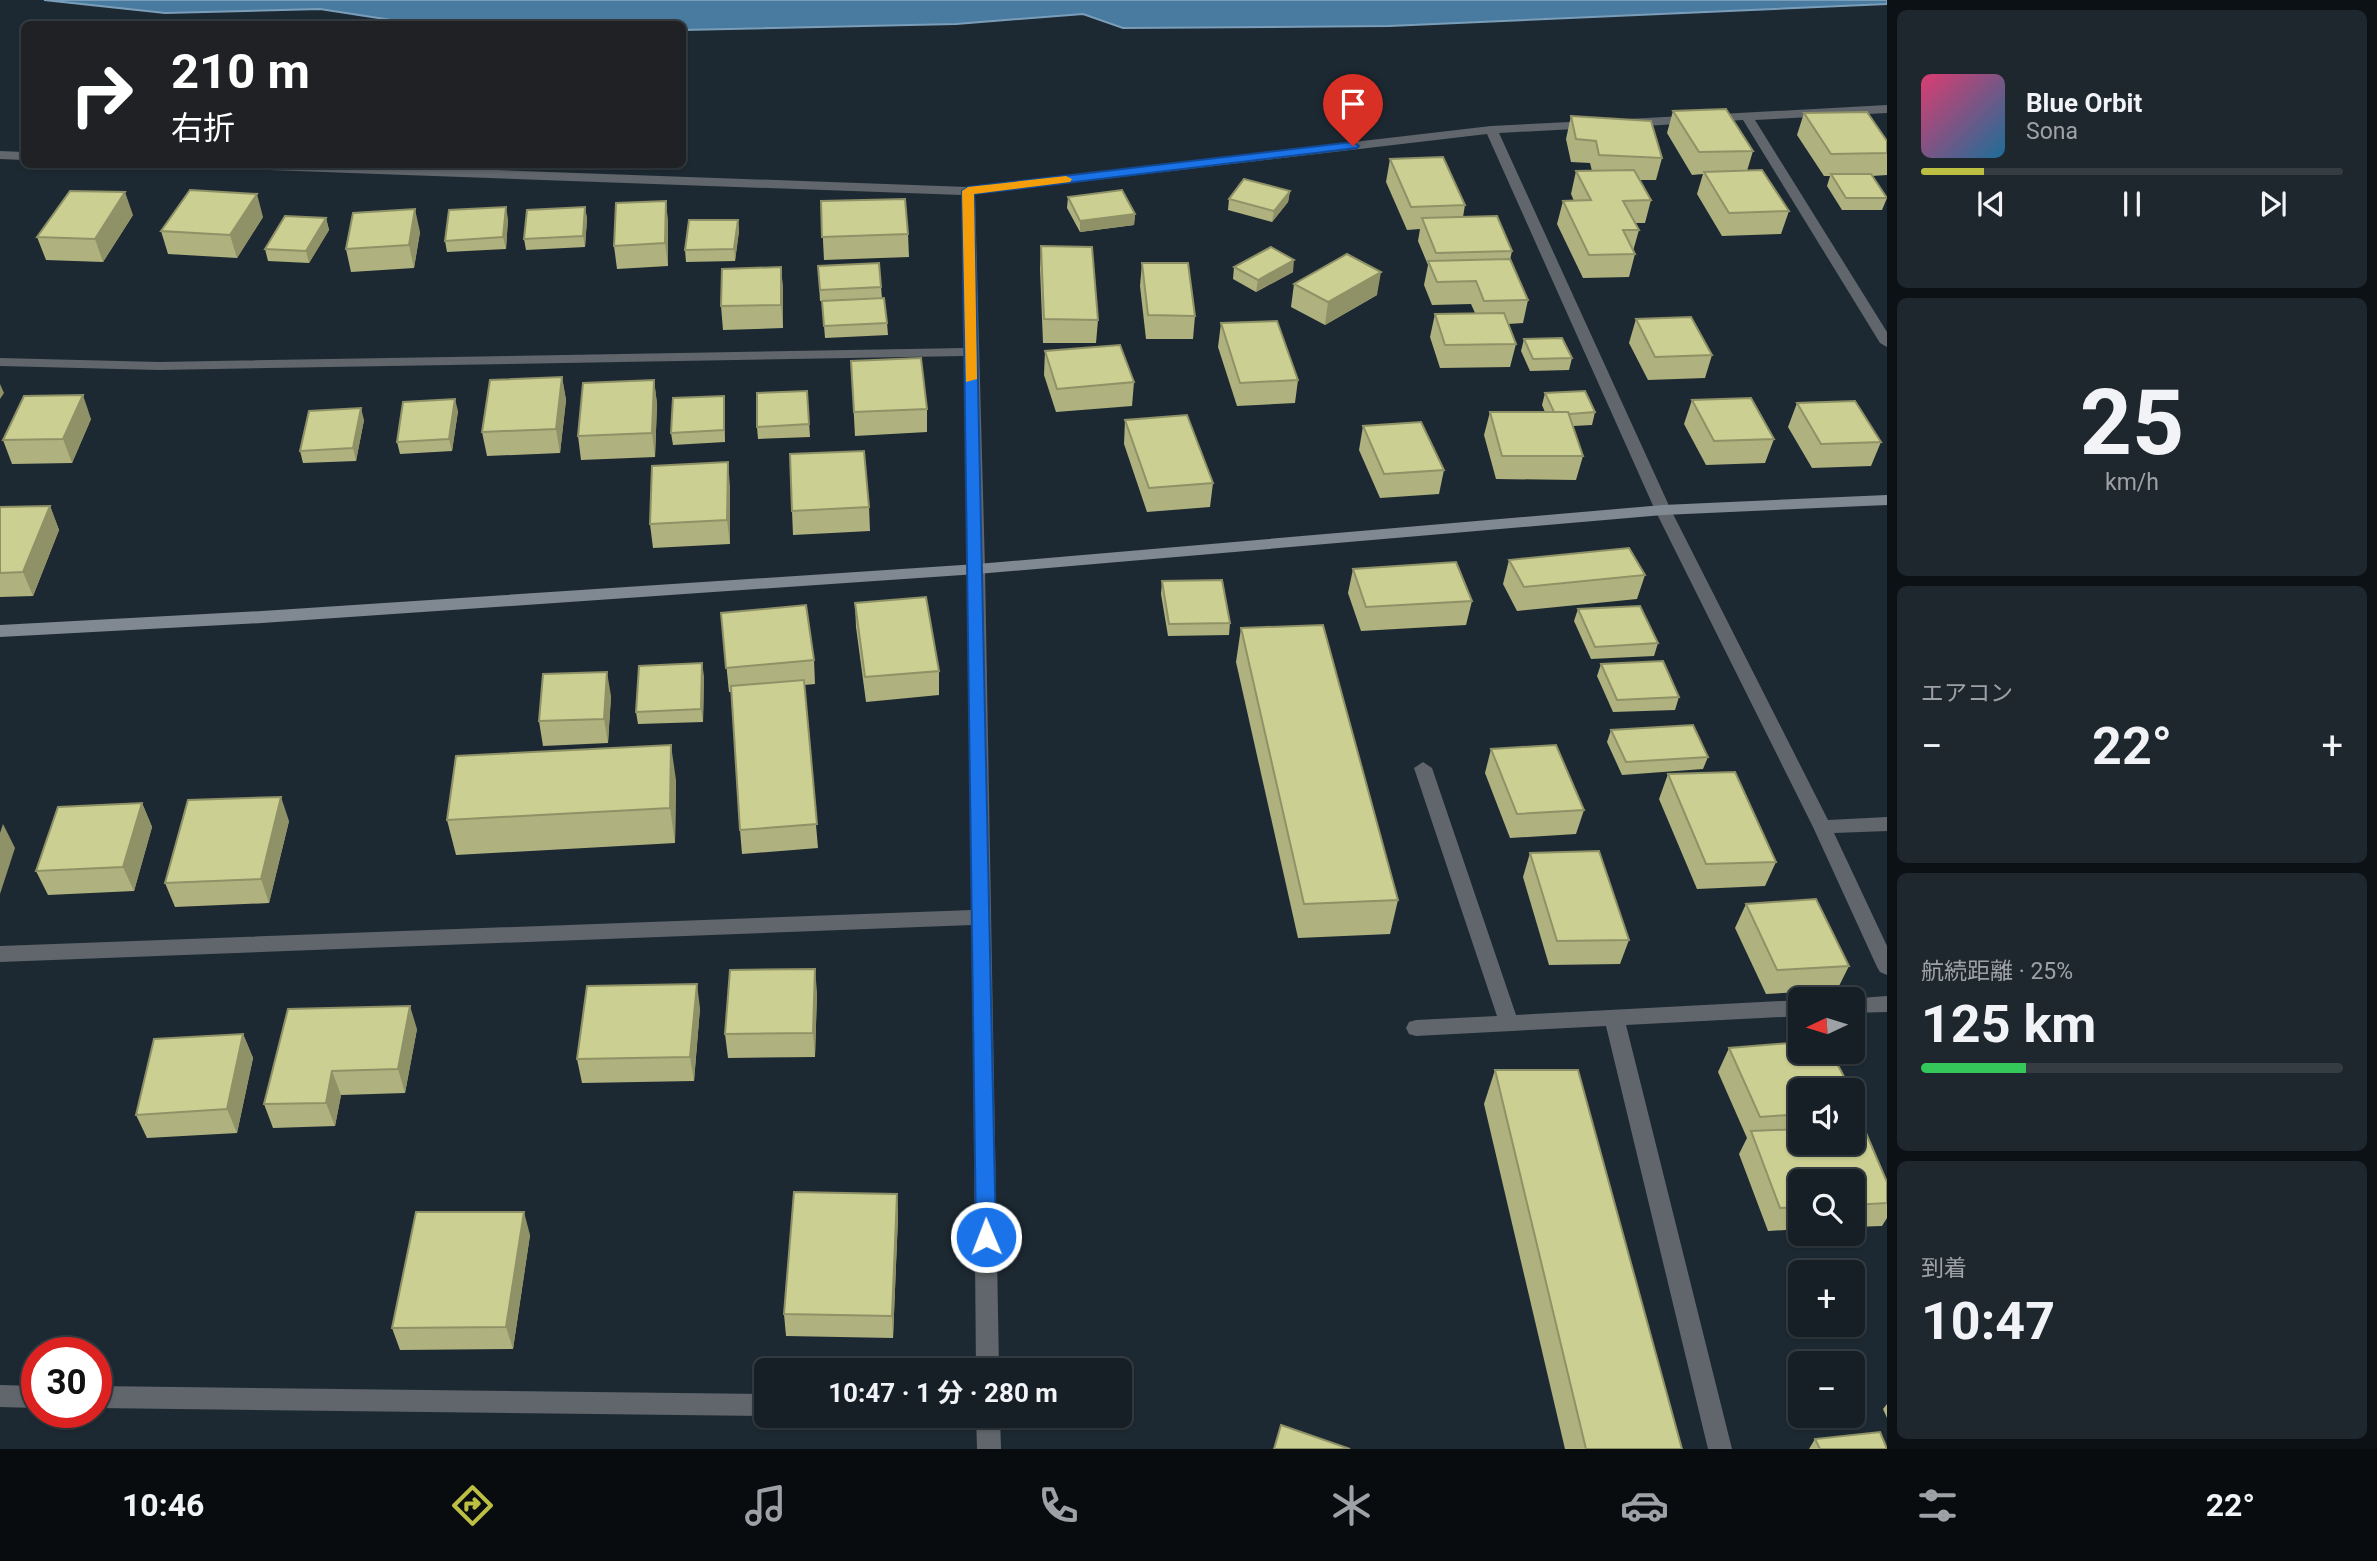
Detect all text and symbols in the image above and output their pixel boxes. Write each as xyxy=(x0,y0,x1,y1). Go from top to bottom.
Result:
text: 210 m xyxy=(171,43,310,100)
icon: right xyxy=(56,49,147,140)
pin xyxy=(1323,74,1383,146)
icon: arrive xyxy=(1334,85,1372,123)
text: Blue Orbit xyxy=(2026,88,2142,118)
text: 右折 xyxy=(171,109,235,147)
text: Sona xyxy=(2026,118,2078,145)
icon: previous xyxy=(1972,185,2010,223)
icon: pause xyxy=(2113,185,2151,223)
icon: next xyxy=(2254,185,2292,223)
text: 25 xyxy=(2080,370,2184,476)
text: km/h xyxy=(2105,469,2159,496)
text: エアコン xyxy=(1921,680,2013,707)
text: 22° xyxy=(2092,716,2172,777)
text: − xyxy=(1921,724,1943,768)
text: + xyxy=(2321,724,2343,768)
text: 航続距離 · 25% xyxy=(1921,958,2073,985)
north arrow xyxy=(1788,987,1866,1064)
map controls xyxy=(1788,987,1865,1428)
text: 125 km xyxy=(1921,994,2096,1055)
button: sound xyxy=(1788,1078,1865,1155)
button: search xyxy=(1788,1169,1865,1246)
position arrow xyxy=(949,1200,1023,1274)
text: 到着 xyxy=(1921,1255,1967,1282)
button: + xyxy=(1788,1260,1865,1337)
text: 10:47 xyxy=(1921,1291,2055,1352)
speed limit sign: 30 xyxy=(21,1337,112,1428)
button: − xyxy=(1788,1351,1865,1428)
text: 10:47 · 1 分 · 280 m xyxy=(828,1378,1058,1408)
icon: directions xyxy=(448,1481,497,1530)
icon: music xyxy=(741,1481,790,1530)
icon: phone xyxy=(1034,1481,1083,1530)
icon: climate xyxy=(1327,1481,1376,1530)
icon: car xyxy=(1620,1481,1669,1530)
icon: filters xyxy=(1913,1481,1962,1530)
text: 10:46 xyxy=(122,1486,204,1524)
text: 22° xyxy=(2206,1486,2255,1524)

